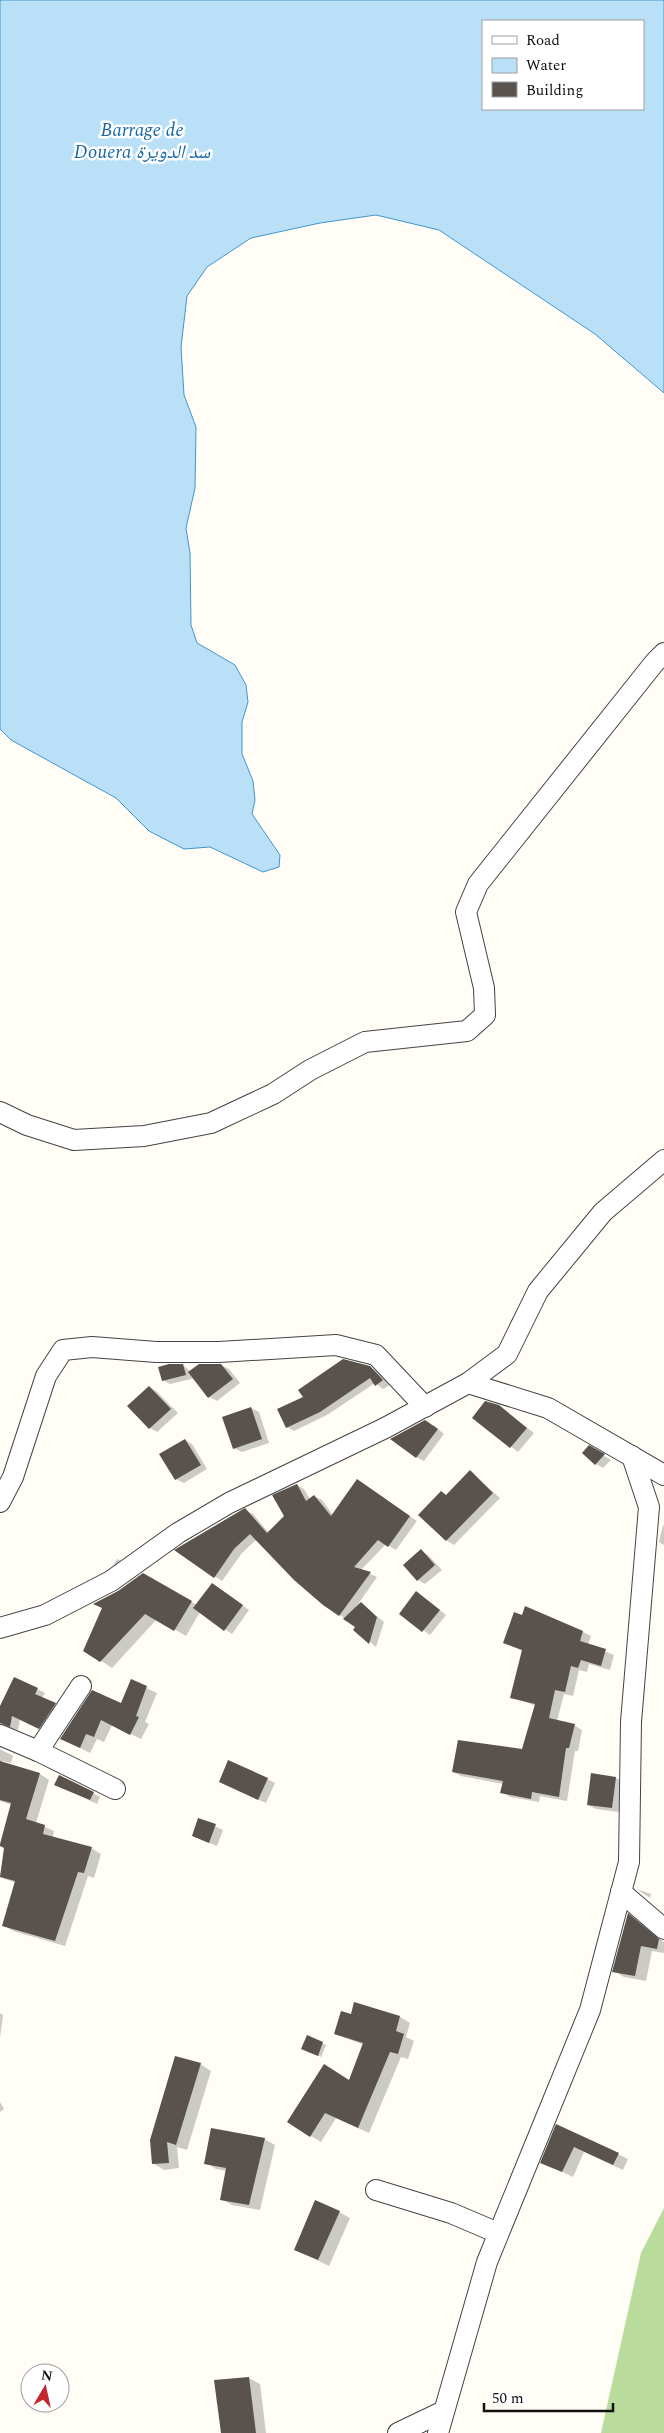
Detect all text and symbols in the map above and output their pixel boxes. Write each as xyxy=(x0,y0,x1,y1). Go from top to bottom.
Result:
legend xyxy=(482,20,644,110)
text: Road xyxy=(526,29,560,52)
text: Water xyxy=(526,54,566,77)
text: Building xyxy=(526,79,583,102)
water label: Barrage de Douera سد الدويرة xyxy=(74,116,211,167)
north arrow xyxy=(20,2363,70,2413)
text: N xyxy=(40,2364,54,2387)
scale bar xyxy=(484,2380,613,2412)
text: 50 m xyxy=(492,2387,524,2410)

